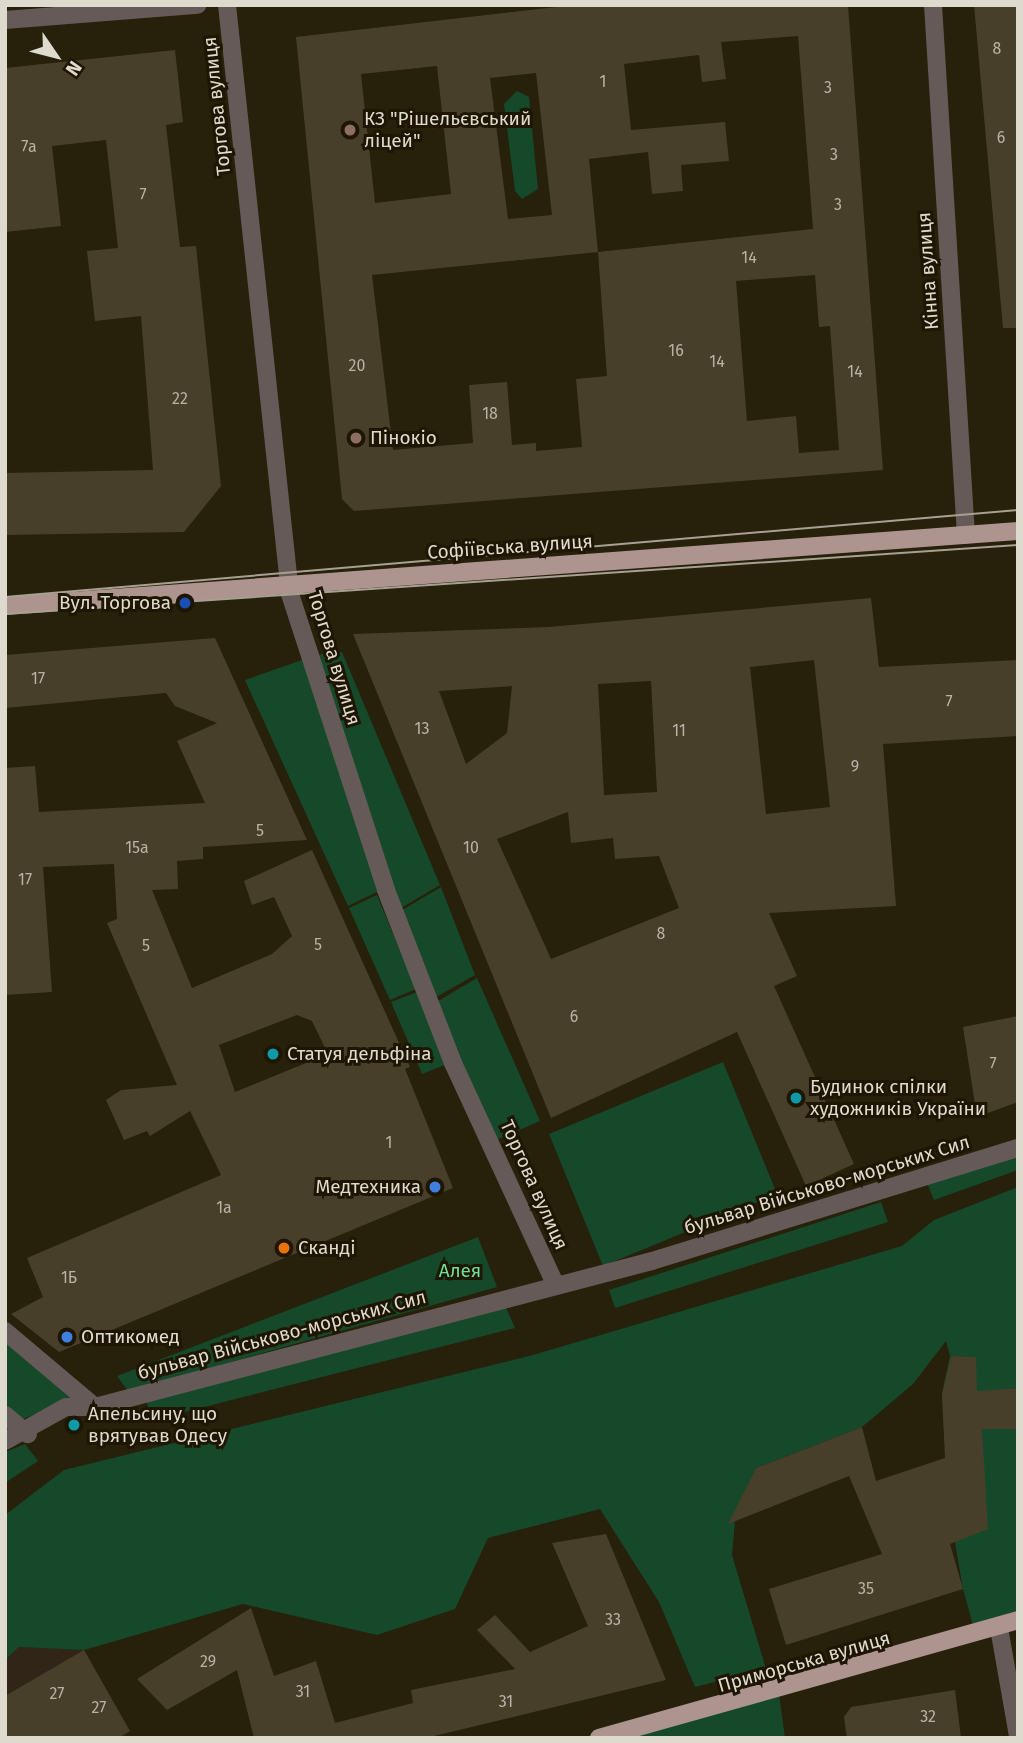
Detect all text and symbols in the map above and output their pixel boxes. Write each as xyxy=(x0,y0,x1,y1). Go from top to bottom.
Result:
north arrow xyxy=(21,21,91,91)
street label: Торгова вулиця xyxy=(198,36,236,176)
house number: 8 xyxy=(993,39,1001,59)
text: N xyxy=(61,57,87,80)
house number: 1 xyxy=(600,72,606,92)
house number: 3 xyxy=(824,78,832,98)
place label: КЗ "Рішельєвський ліцей" xyxy=(364,108,531,152)
marker: КЗ "Рішельєвський ліцей" xyxy=(342,122,358,138)
house number: 6 xyxy=(997,128,1005,148)
house number: 7а xyxy=(21,137,37,157)
house number: 3 xyxy=(830,145,838,165)
house number: 7 xyxy=(139,185,147,205)
house number: 3 xyxy=(834,195,842,215)
street label: Кінна вулиця xyxy=(913,211,943,331)
house number: 14 xyxy=(741,248,757,268)
house number: 16 xyxy=(668,341,684,361)
house number: 14 xyxy=(709,352,725,372)
house number: 20 xyxy=(349,356,365,376)
house number: 14 xyxy=(847,362,863,382)
house number: 22 xyxy=(172,389,188,409)
house number: 18 xyxy=(482,404,498,424)
place label: Пінокіо xyxy=(370,427,437,449)
marker: Пінокіо xyxy=(348,430,364,446)
street label: Софіївська вулиця xyxy=(426,530,594,564)
street label: Торгова вулиця xyxy=(303,588,365,728)
place label: Вул. Торгова xyxy=(59,592,171,614)
marker: Вул. Торгова xyxy=(177,595,193,611)
house number: 17 xyxy=(31,669,45,689)
house number: 7 xyxy=(945,692,953,712)
house number: 13 xyxy=(415,719,429,739)
house number: 11 xyxy=(672,721,686,741)
house number: 9 xyxy=(851,757,859,777)
house number: 5 xyxy=(256,821,264,841)
house number: 15а xyxy=(125,838,149,858)
house number: 10 xyxy=(463,838,479,858)
house number: 17 xyxy=(18,870,32,890)
house number: 8 xyxy=(657,924,665,944)
house number: 5 xyxy=(314,935,322,955)
house number: 5 xyxy=(142,936,150,956)
house number: 6 xyxy=(570,1007,578,1027)
place label: Статуя дельфіна xyxy=(287,1043,432,1065)
marker: Статуя дельфіна xyxy=(265,1046,281,1062)
house number: 7 xyxy=(989,1054,997,1074)
place label: Будинок спілки художників України xyxy=(810,1076,986,1120)
marker: Будинок спілки художників України xyxy=(788,1090,804,1106)
street label: Торгова вулиця xyxy=(495,1117,573,1253)
street label: бульвар Військово-морських Сил xyxy=(681,1131,973,1239)
house number: 1 xyxy=(386,1133,392,1153)
place label: Медтехника xyxy=(315,1176,421,1198)
marker: Медтехника xyxy=(427,1179,443,1195)
house number: 1а xyxy=(216,1198,232,1218)
place label: Сканді xyxy=(298,1237,355,1259)
marker: Сканді xyxy=(276,1240,292,1256)
park label: Алея xyxy=(439,1260,481,1282)
house number: 1Б xyxy=(61,1268,77,1288)
street label: бульвар Військово-морських Сил xyxy=(135,1285,429,1385)
place label: Оптикомед xyxy=(81,1326,180,1348)
marker: Оптикомед xyxy=(59,1329,75,1345)
place label: Апельсину, що врятував Одесу xyxy=(88,1403,227,1447)
marker: Апельсину, що врятував Одесу xyxy=(66,1417,82,1433)
house number: 35 xyxy=(858,1579,874,1599)
house number: 33 xyxy=(605,1610,621,1630)
street label: Приморська вулиця xyxy=(715,1627,893,1697)
house number: 29 xyxy=(200,1652,216,1672)
house number: 31 xyxy=(296,1682,310,1702)
house number: 27 xyxy=(50,1684,64,1704)
house number: 31 xyxy=(499,1692,513,1712)
house number: 27 xyxy=(92,1698,106,1718)
house number: 32 xyxy=(920,1707,936,1727)

